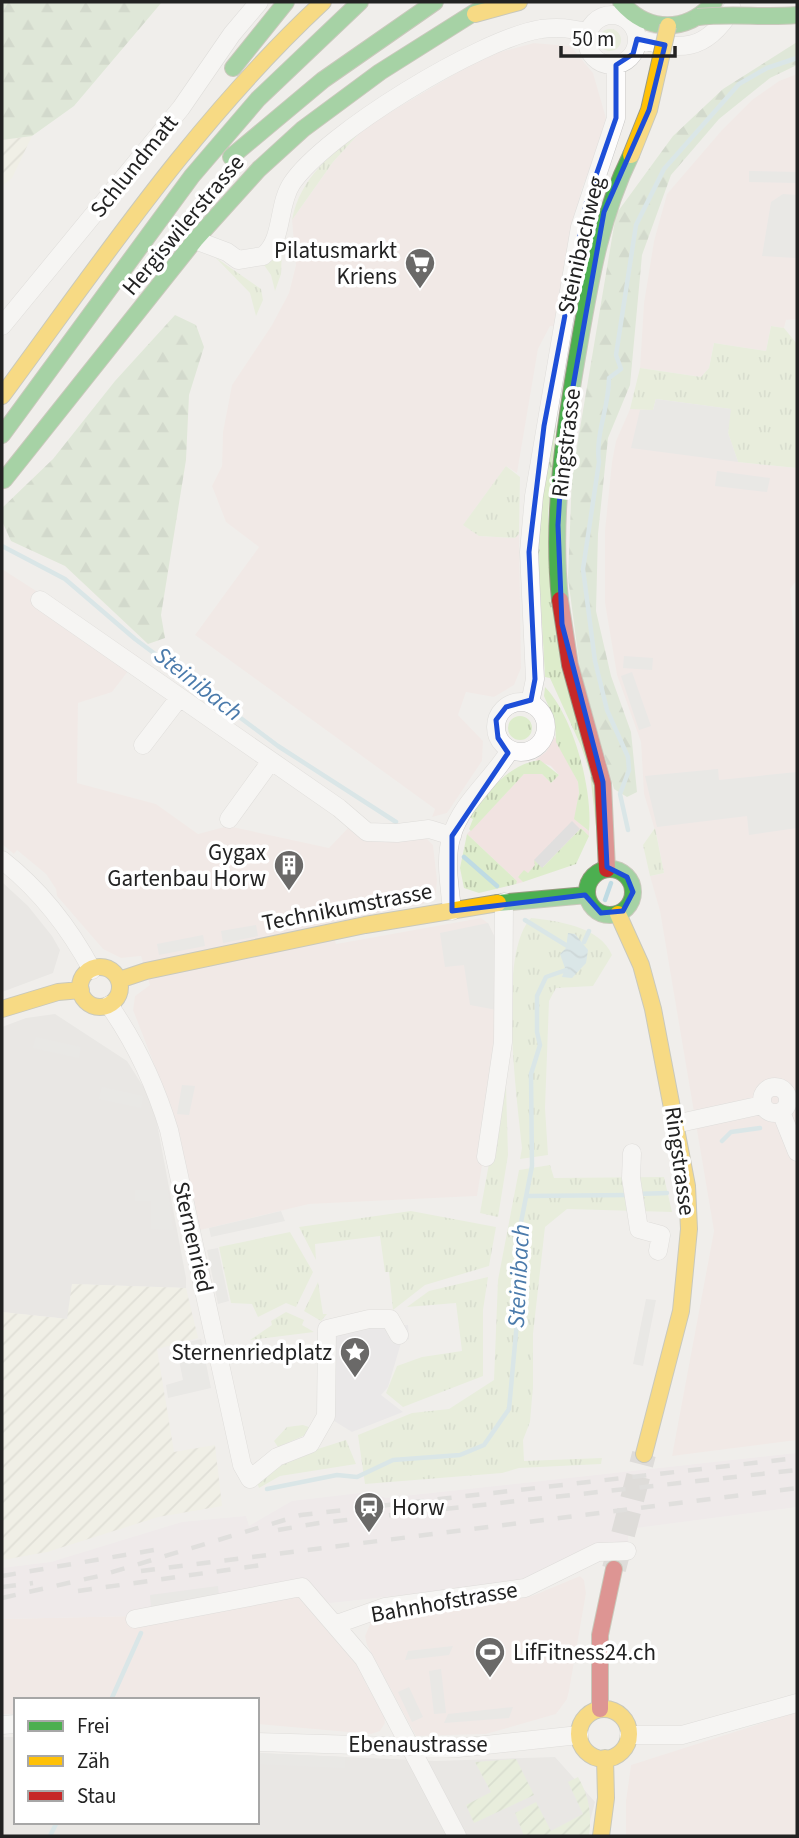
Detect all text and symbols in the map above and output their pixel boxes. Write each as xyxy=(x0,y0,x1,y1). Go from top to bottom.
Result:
scale bar xyxy=(561,14,675,58)
text: 50 m xyxy=(572,24,614,54)
street label: Schlundmatt xyxy=(82,107,186,225)
street label: Hergiswilerstrasse xyxy=(114,147,252,303)
street label: Steinibachweg xyxy=(549,172,613,317)
place label: Pilatusmarkt Kriens xyxy=(274,234,397,293)
supermarket icon: Pilatusmarkt Kriens xyxy=(403,246,437,290)
street label: Ringstrasse xyxy=(543,387,589,499)
water label: Steinibach xyxy=(146,638,250,730)
place label: Gygax Gartenbau Horw xyxy=(107,836,266,895)
building icon: Gygax Gartenbau Horw xyxy=(272,848,306,892)
street label: Technikumstrasse xyxy=(259,874,435,940)
street label: Ringstrasse xyxy=(656,1104,704,1218)
street label: Sternenried xyxy=(164,1178,222,1296)
water label: Steinibach xyxy=(499,1223,539,1329)
place icon: Sternenriedplatz xyxy=(338,1335,372,1379)
place label: Sternenriedplatz xyxy=(172,1336,332,1369)
station icon: Horw xyxy=(352,1490,386,1534)
place label: Horw xyxy=(392,1491,444,1524)
street label: Bahnhofstrasse xyxy=(368,1573,520,1631)
sports icon: LifFitness24.ch xyxy=(473,1635,507,1679)
place label: LifFitness24.ch xyxy=(513,1636,656,1669)
legend xyxy=(14,1698,259,1824)
text: Frei xyxy=(77,1711,110,1741)
street label: Ebenaustrasse xyxy=(348,1728,488,1761)
text: Zäh xyxy=(77,1746,110,1776)
text: Stau xyxy=(77,1781,116,1811)

